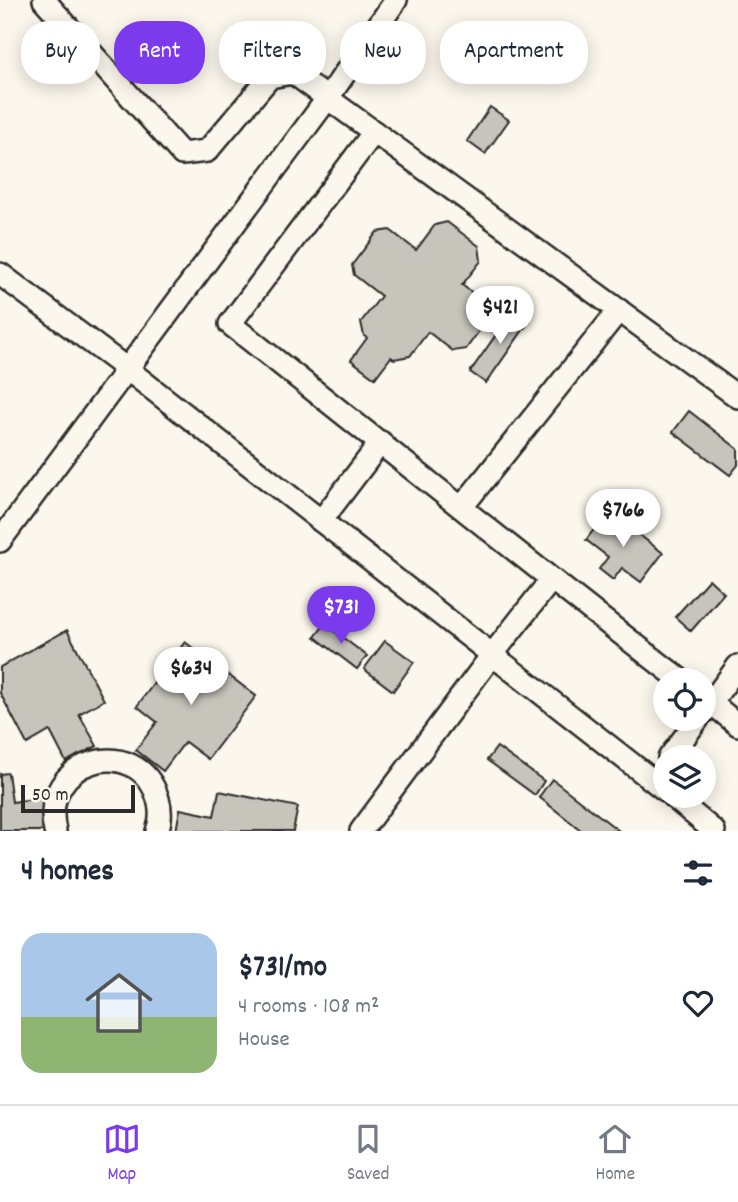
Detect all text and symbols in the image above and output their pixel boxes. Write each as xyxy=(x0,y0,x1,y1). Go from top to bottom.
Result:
chip: Buy xyxy=(21,21,100,84)
chip: Rent xyxy=(114,21,205,84)
chip: Filters xyxy=(219,21,326,84)
chip: New xyxy=(340,21,426,84)
chip: Apartment xyxy=(440,21,588,84)
pin: $421 xyxy=(459,286,541,346)
text: $421 xyxy=(482,292,518,325)
pin: $766 xyxy=(582,490,664,549)
text: $766 xyxy=(601,495,645,528)
pin: $731 xyxy=(300,586,382,646)
text: $731 xyxy=(323,592,359,625)
pin: $634 xyxy=(150,648,232,707)
text: $634 xyxy=(170,653,212,686)
map controls xyxy=(653,668,716,808)
button: locate xyxy=(653,668,716,731)
button: layers xyxy=(653,745,716,808)
scale bar xyxy=(21,782,135,814)
text: 50 m xyxy=(32,783,69,810)
text: 4 homes xyxy=(21,852,114,895)
icon: filters xyxy=(679,854,717,892)
text: $731/mo xyxy=(238,948,327,991)
icon: home xyxy=(77,961,161,1045)
icon: heart xyxy=(679,984,717,1022)
text: 4 rooms · 108 m² xyxy=(238,991,379,1024)
text: House xyxy=(238,1024,290,1057)
tab: Map xyxy=(103,1120,141,1189)
tab: Saved xyxy=(347,1120,389,1189)
tab: Home xyxy=(595,1120,635,1189)

